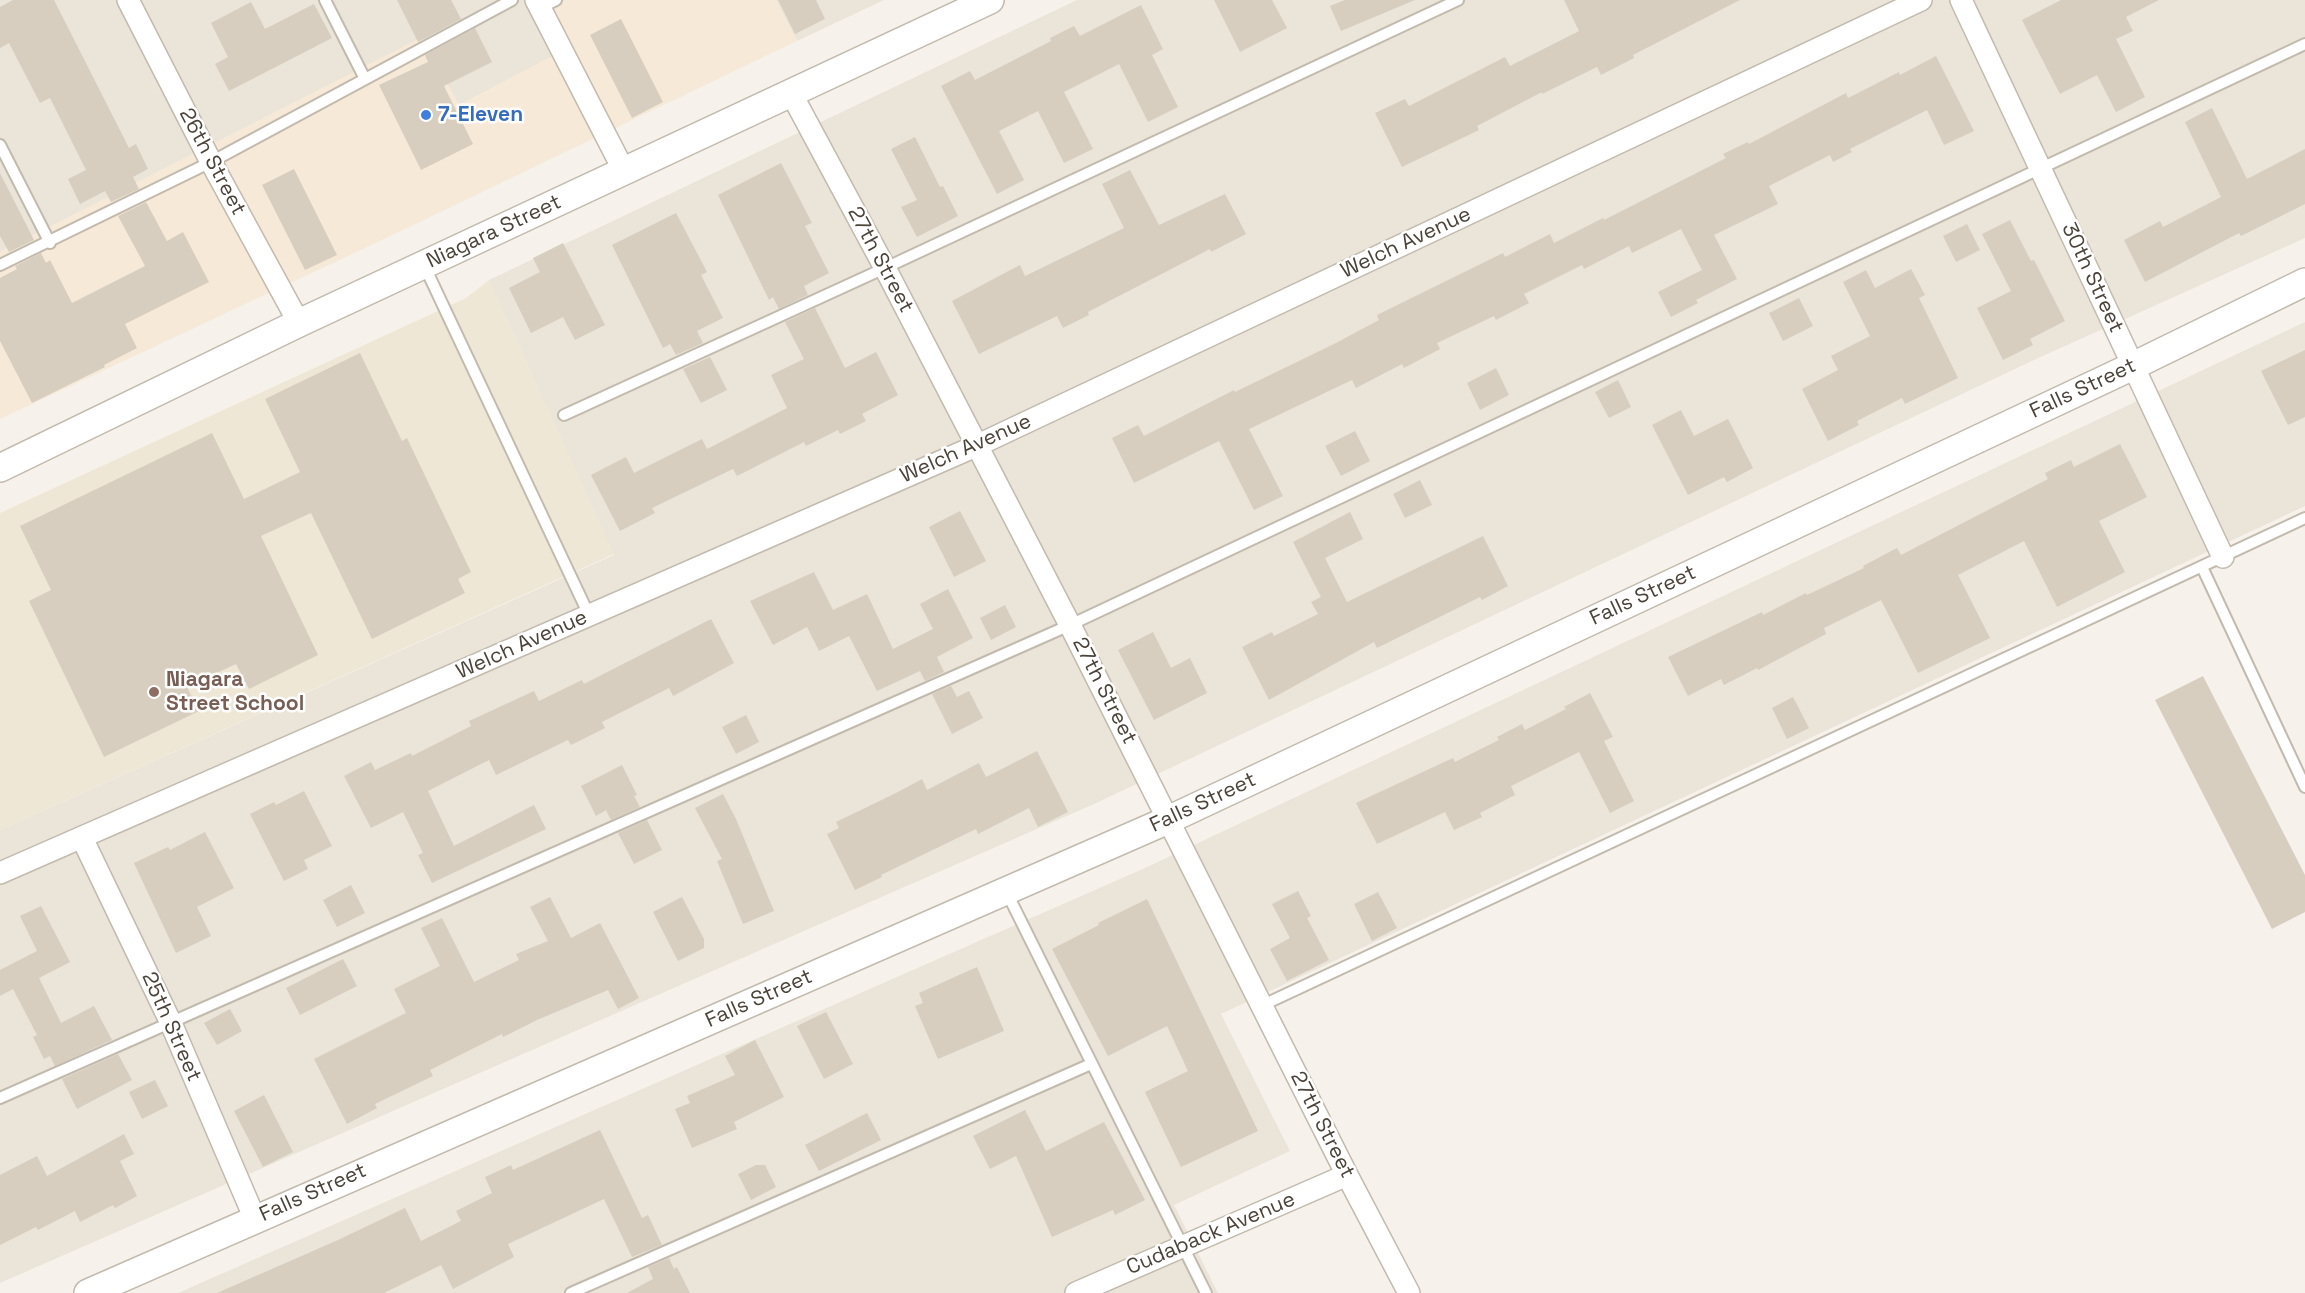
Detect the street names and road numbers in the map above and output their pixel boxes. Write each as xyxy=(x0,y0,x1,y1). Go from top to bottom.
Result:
street label: 26th Street xyxy=(173,104,251,220)
street label: Niagara Street xyxy=(423,190,565,274)
street label: Welch Avenue xyxy=(1337,202,1475,284)
street label: 27th Street xyxy=(842,203,918,317)
street label: 30th Street xyxy=(2056,219,2128,337)
street label: Falls Street xyxy=(2026,353,2140,425)
street label: Welch Avenue xyxy=(897,409,1035,489)
street label: Falls Street xyxy=(1586,560,1700,632)
street label: Welch Avenue xyxy=(453,605,591,685)
street label: 27th Street xyxy=(1066,633,1142,749)
street label: Falls Street xyxy=(1146,767,1260,839)
street label: Falls Street xyxy=(702,964,816,1034)
street label: 25th Street xyxy=(136,968,206,1086)
street label: 27th Street xyxy=(1284,1067,1360,1183)
street label: Falls Street xyxy=(256,1158,370,1228)
street label: Cudaback Avenue xyxy=(1123,1187,1299,1281)

